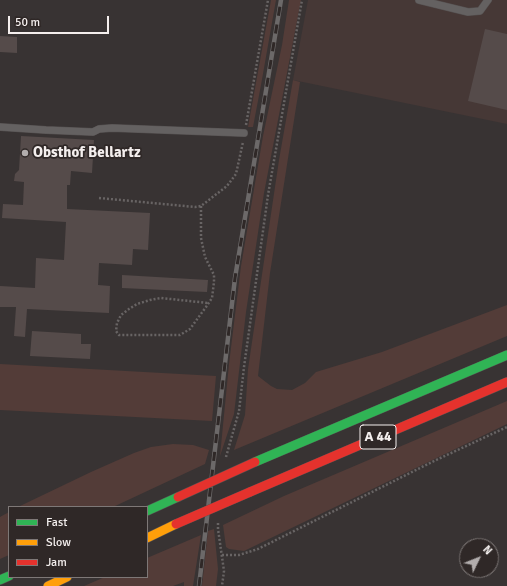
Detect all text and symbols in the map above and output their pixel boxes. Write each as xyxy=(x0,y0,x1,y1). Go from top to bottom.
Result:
scale bar xyxy=(10,8,111,34)
text: 50 m xyxy=(15,15,40,30)
place label: Obsthof Bellartz xyxy=(33,144,141,162)
marker: Obsthof Bellartz xyxy=(20,148,30,158)
road number: A 44 xyxy=(360,425,396,449)
legend xyxy=(8,506,148,578)
text: Fast xyxy=(46,515,67,530)
text: Slow xyxy=(46,535,71,550)
north arrow xyxy=(459,538,499,578)
text: N xyxy=(480,543,495,557)
text: Jam xyxy=(46,555,67,570)

